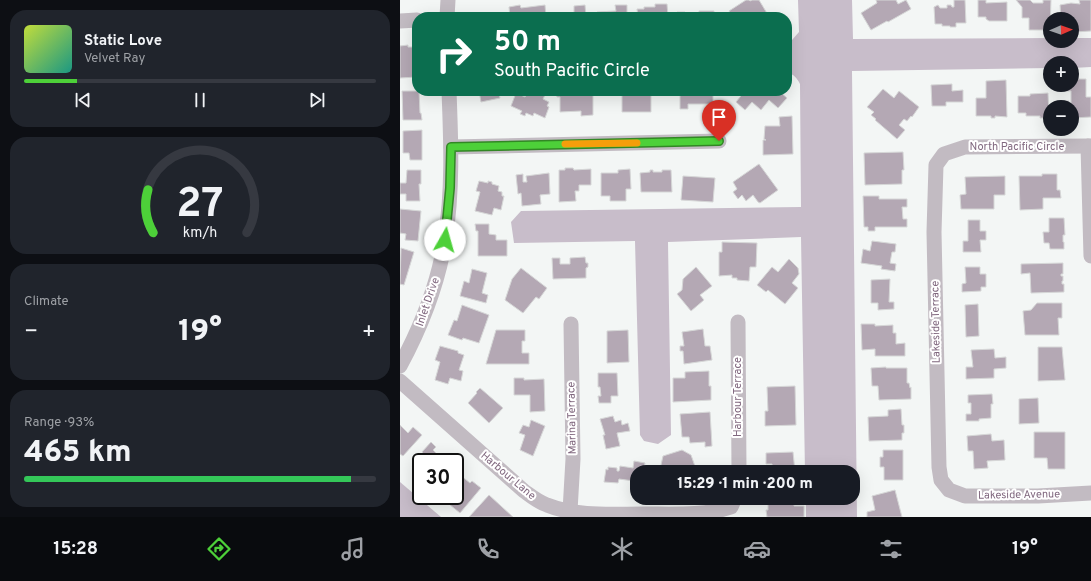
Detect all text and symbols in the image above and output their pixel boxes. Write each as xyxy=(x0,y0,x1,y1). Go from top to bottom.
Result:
north arrow xyxy=(1043,12,1079,48)
map controls xyxy=(1043,12,1079,136)
text: 50 m xyxy=(494,25,561,61)
icon: right xyxy=(428,28,480,80)
text: Static Love xyxy=(84,32,162,51)
text: Velvet Ray xyxy=(84,51,145,67)
button: + xyxy=(1043,56,1079,92)
text: South Pacific Circle xyxy=(494,60,650,83)
icon: previous xyxy=(72,89,94,111)
icon: pause xyxy=(189,89,211,111)
icon: next xyxy=(306,89,328,111)
pin xyxy=(702,100,736,141)
button: − xyxy=(1043,100,1079,136)
icon: arrive xyxy=(708,106,730,128)
street label: North Pacific Circle xyxy=(970,140,1064,154)
text: 27 xyxy=(176,179,224,232)
position arrow xyxy=(424,219,466,261)
text: km/h xyxy=(183,224,217,242)
street label: Inlet Drive xyxy=(413,276,443,328)
street label: Lakeside Terrace xyxy=(928,280,944,363)
text: Climate xyxy=(24,294,69,310)
text: 19° xyxy=(178,314,222,351)
text: − xyxy=(24,319,38,346)
text: + xyxy=(362,319,376,346)
street label: Harbour Terrace xyxy=(731,357,745,437)
street label: Marina Terrace xyxy=(564,381,580,455)
text: Range · 93% xyxy=(24,415,94,431)
text: 465 km xyxy=(24,435,132,472)
street label: Harbour Lane xyxy=(478,449,538,503)
speed limit sign: 30 xyxy=(412,453,464,505)
text: 15:29 · 1 min · 200 m xyxy=(677,475,813,494)
street label: Lakeside Avenue xyxy=(978,487,1060,503)
icon: directions xyxy=(205,535,233,563)
icon: music xyxy=(339,535,367,563)
icon: phone xyxy=(474,535,502,563)
icon: climate xyxy=(608,535,636,563)
icon: car xyxy=(743,535,771,563)
icon: filters xyxy=(877,535,905,563)
text: 15:28 xyxy=(53,538,98,561)
text: 19° xyxy=(1012,538,1038,561)

